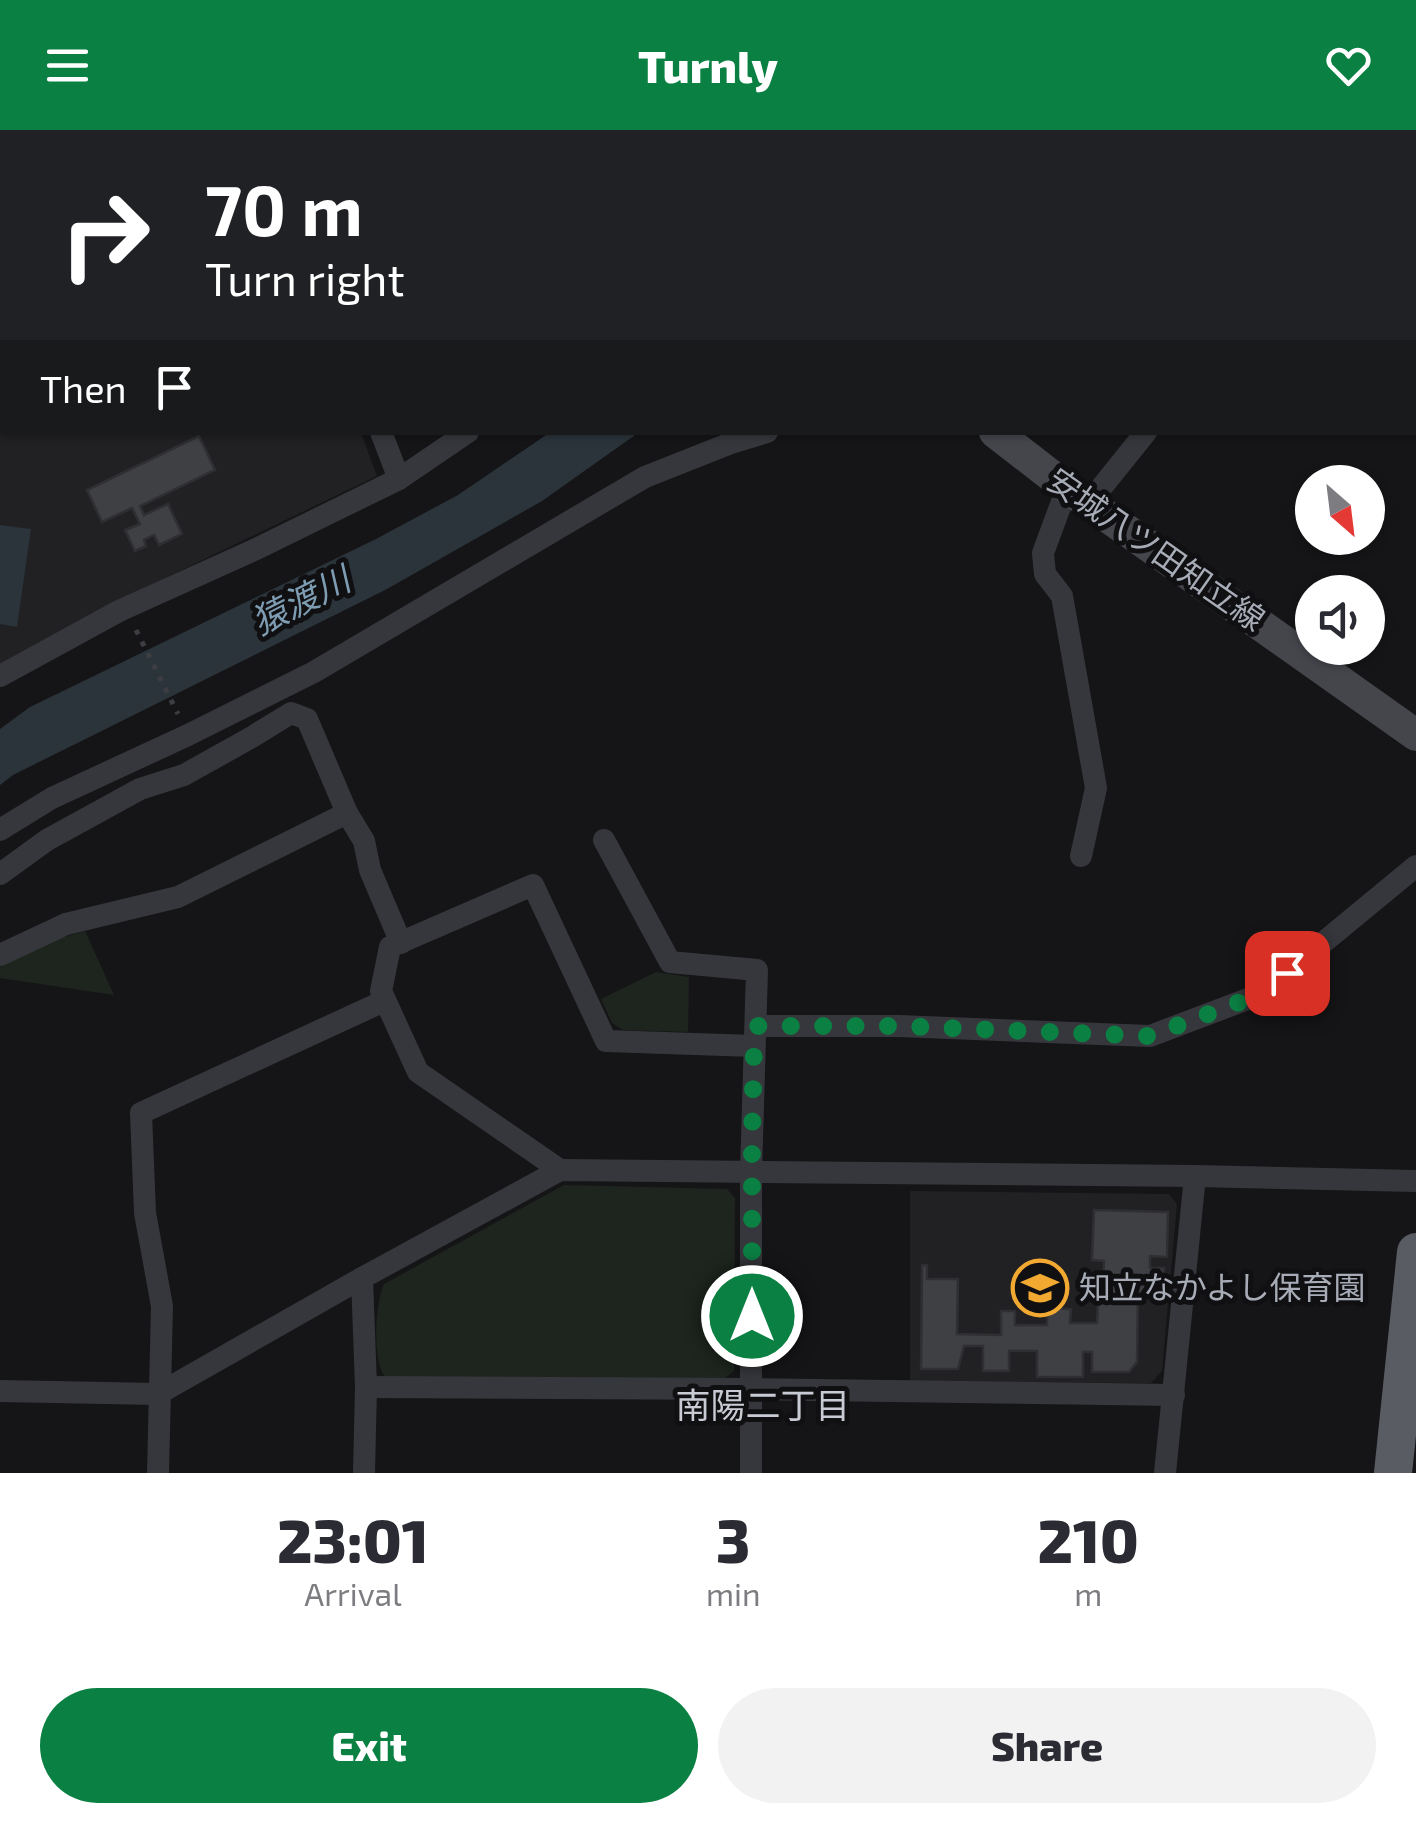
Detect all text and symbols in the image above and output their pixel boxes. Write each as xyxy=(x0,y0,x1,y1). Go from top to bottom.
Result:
icon: menu xyxy=(40,38,95,93)
text: Turnly xyxy=(638,38,778,92)
icon: heart xyxy=(1321,38,1376,93)
text: 70 m xyxy=(205,166,363,250)
icon: right xyxy=(40,170,170,300)
text: Turn right xyxy=(205,251,405,305)
icon: arrive xyxy=(147,360,202,415)
text: Then xyxy=(40,365,127,411)
street label: 安城八ツ田知立線 xyxy=(1041,459,1273,637)
north arrow xyxy=(1295,465,1385,555)
map controls xyxy=(1295,465,1385,665)
water label: 猿渡川 xyxy=(244,555,360,642)
button: sound xyxy=(1295,575,1385,665)
pin xyxy=(1245,931,1330,1016)
icon: arrive xyxy=(1260,946,1315,1001)
school or university icon: 知立なかよし保育園 xyxy=(1010,1258,1070,1318)
position arrow xyxy=(700,1264,804,1368)
place label: 知立なかよし保育園 xyxy=(1079,1267,1365,1305)
district label: 南陽二丁目 xyxy=(675,1383,851,1425)
text: 23:01 xyxy=(277,1503,429,1575)
text: 3 xyxy=(716,1503,750,1575)
text: 210 xyxy=(1038,1503,1139,1575)
text: Arrival xyxy=(304,1574,402,1612)
text: min xyxy=(706,1574,761,1612)
text: m xyxy=(1074,1574,1102,1612)
button: Exit xyxy=(40,1688,698,1803)
button: Share xyxy=(718,1688,1376,1803)

